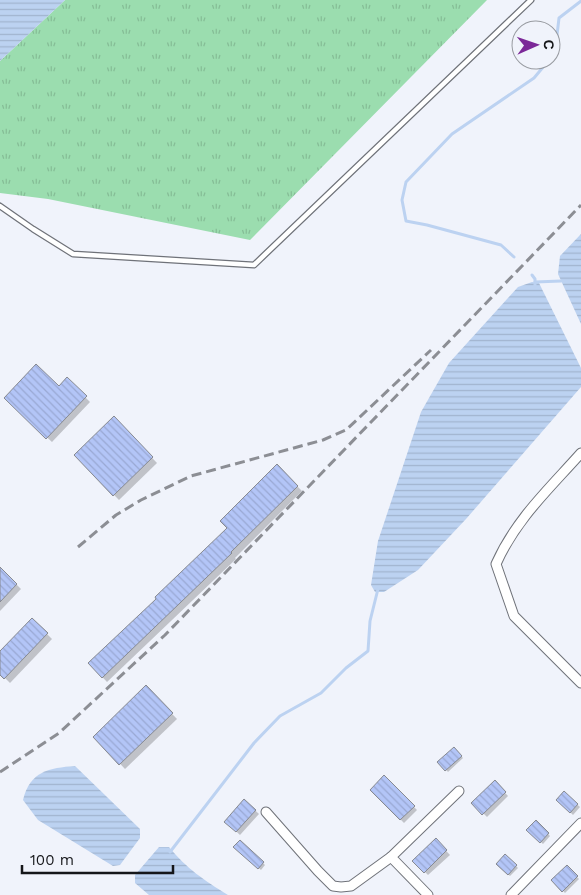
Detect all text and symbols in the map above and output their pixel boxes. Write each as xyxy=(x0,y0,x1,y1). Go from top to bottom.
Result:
north arrow xyxy=(511,20,561,70)
text: С xyxy=(541,39,557,50)
scale bar xyxy=(22,842,174,874)
text: 100 m xyxy=(30,851,74,869)

